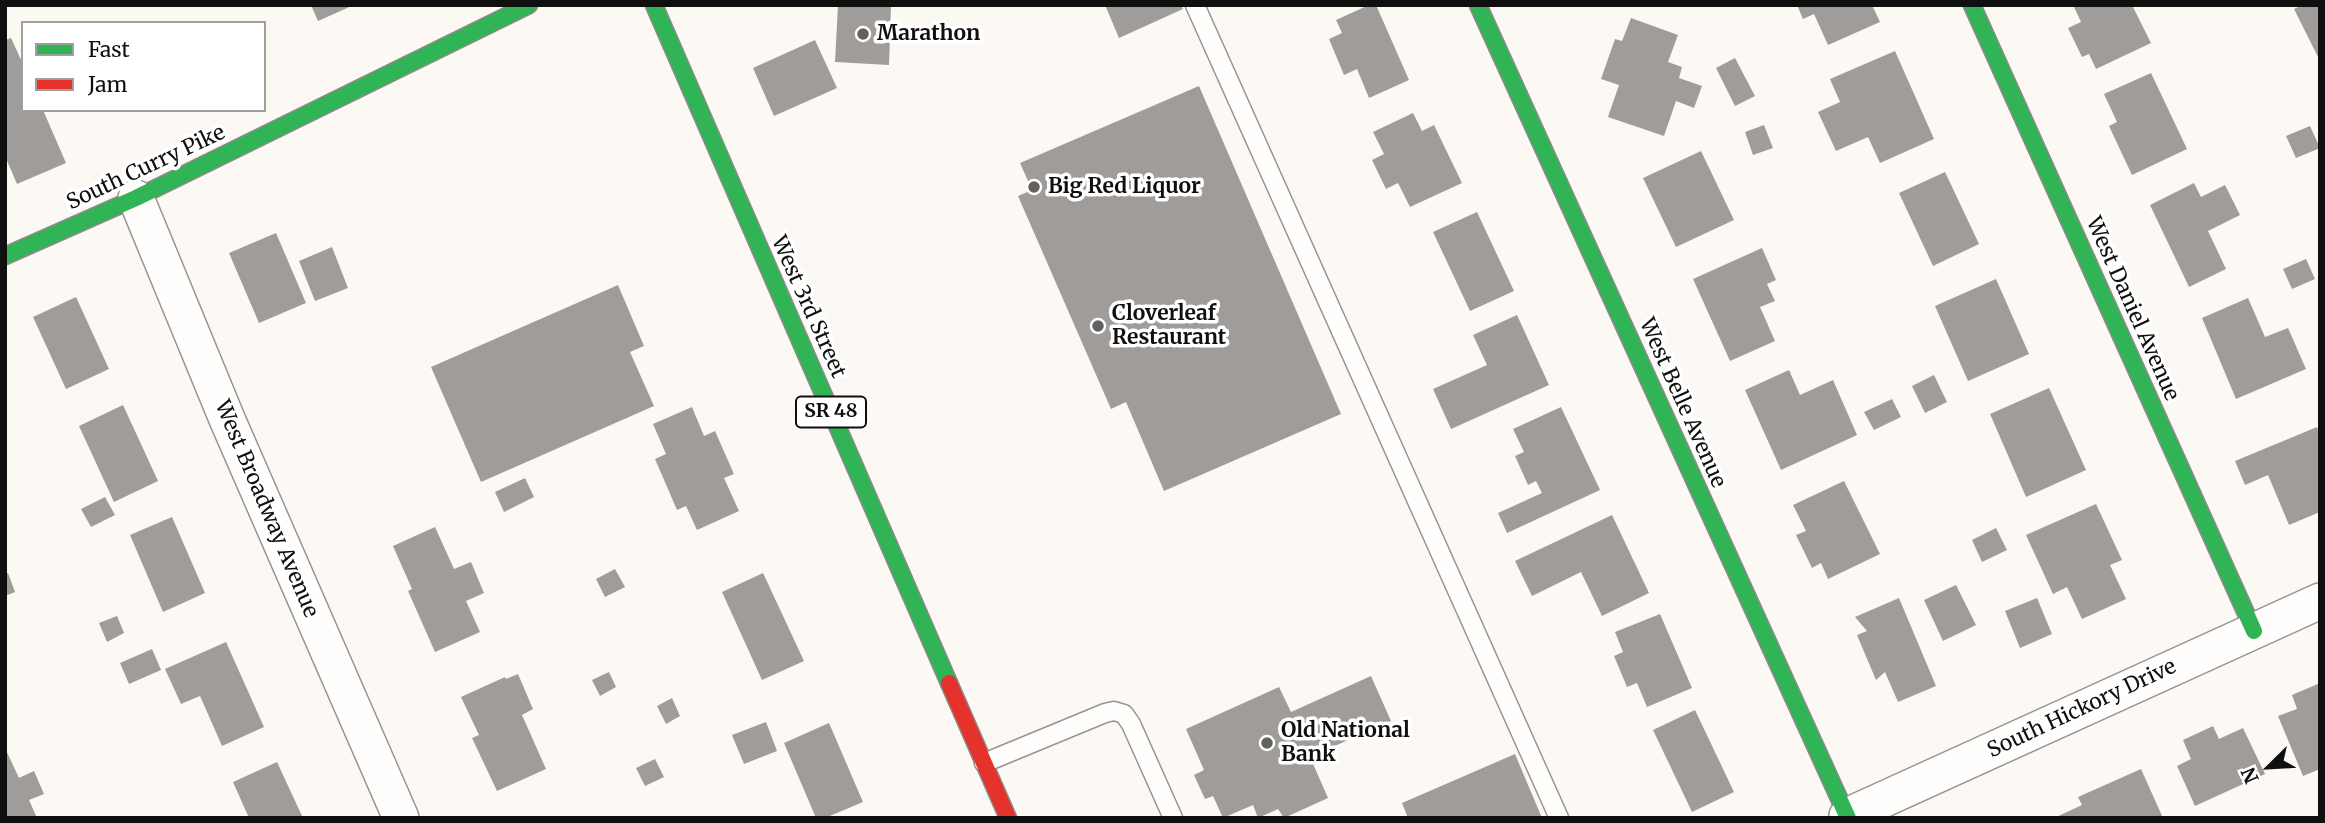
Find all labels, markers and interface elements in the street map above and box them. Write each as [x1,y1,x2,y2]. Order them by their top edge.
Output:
legend [21,21,266,112]
place label: Marathon [877,21,980,47]
marker: Marathon [855,26,871,42]
text: Fast [88,36,130,63]
text: Jam [88,71,127,98]
street label: South Curry Pike [63,120,229,216]
place label: Big Red Liquor [1048,174,1201,200]
marker: Big Red Liquor [1026,179,1042,195]
street label: West Daniel Avenue [2080,213,2184,405]
street label: West 3rd Street [765,232,851,382]
place label: Cloverleaf Restaurant [1112,301,1226,351]
street label: West Belle Avenue [1633,314,1731,492]
marker: Cloverleaf Restaurant [1090,318,1106,334]
road number: SR 48 [796,396,866,428]
street label: West Broadway Avenue [209,397,323,621]
street label: South Hickory Drive [1984,654,2180,764]
place label: Old National Bank [1281,718,1410,768]
north arrow [2234,732,2304,802]
marker: Old National Bank [1259,735,1275,751]
text: N [2236,764,2264,787]

